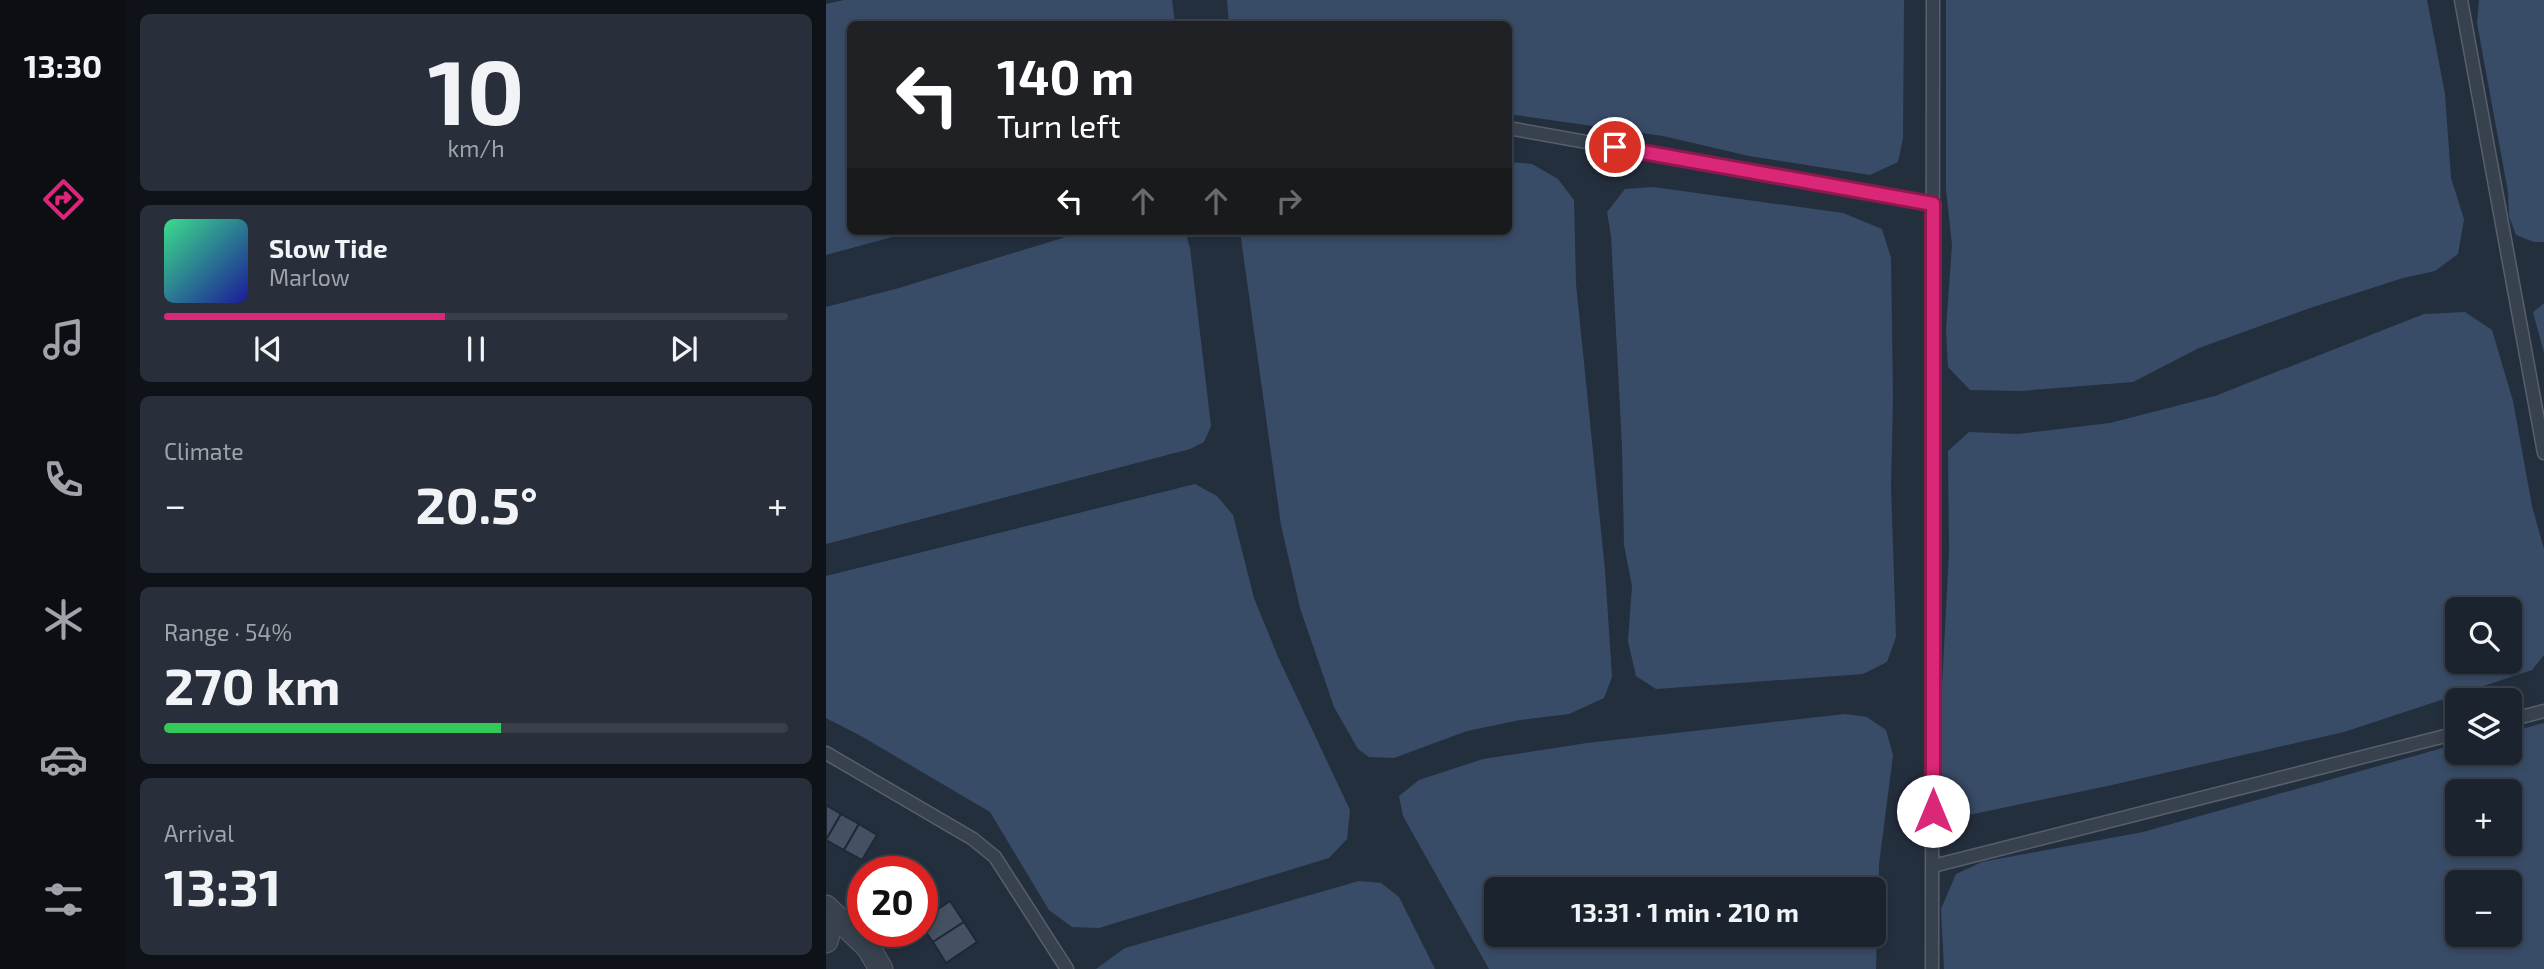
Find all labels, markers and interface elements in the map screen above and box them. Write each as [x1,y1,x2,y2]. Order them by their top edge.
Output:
text: 10 [428,34,524,143]
text: 13:30 [24,46,102,84]
text: 140 m [997,46,1134,105]
icon: left [882,49,973,140]
text: Turn left [997,106,1121,144]
pin [1585,117,1645,177]
icon: arrive [1596,128,1634,166]
text: km/h [447,134,505,162]
icon: directions [39,175,88,224]
icon: left [1051,182,1089,220]
icon: ahead [1124,182,1162,220]
icon: ahead [1197,182,1235,220]
icon: right [1270,182,1308,220]
text: Slow Tide [269,232,388,263]
text: Marlow [269,263,350,291]
icon: music [39,315,88,364]
icon: previous [249,330,287,368]
icon: pause [457,330,495,368]
icon: next [665,330,703,368]
text: Climate [164,437,244,465]
icon: phone [39,455,88,504]
text: 20.5° [415,472,538,534]
text: − [164,481,186,527]
text: + [767,481,788,527]
icon: climate [39,595,88,644]
map controls [2445,597,2522,947]
button: search [2445,597,2522,674]
text: Range · 54% [164,618,292,646]
text: 270 km [164,653,341,715]
button: layers [2445,688,2522,765]
icon: car [39,735,88,784]
position arrow [1896,774,1970,848]
button: + [2445,779,2522,856]
text: Arrival [164,819,234,847]
text: 13:31 [164,854,281,916]
speed limit sign: 20 [847,856,938,947]
button: − [2445,870,2522,947]
icon: filters [39,875,88,924]
text: 13:31 · 1 min · 210 m [1571,896,1799,927]

